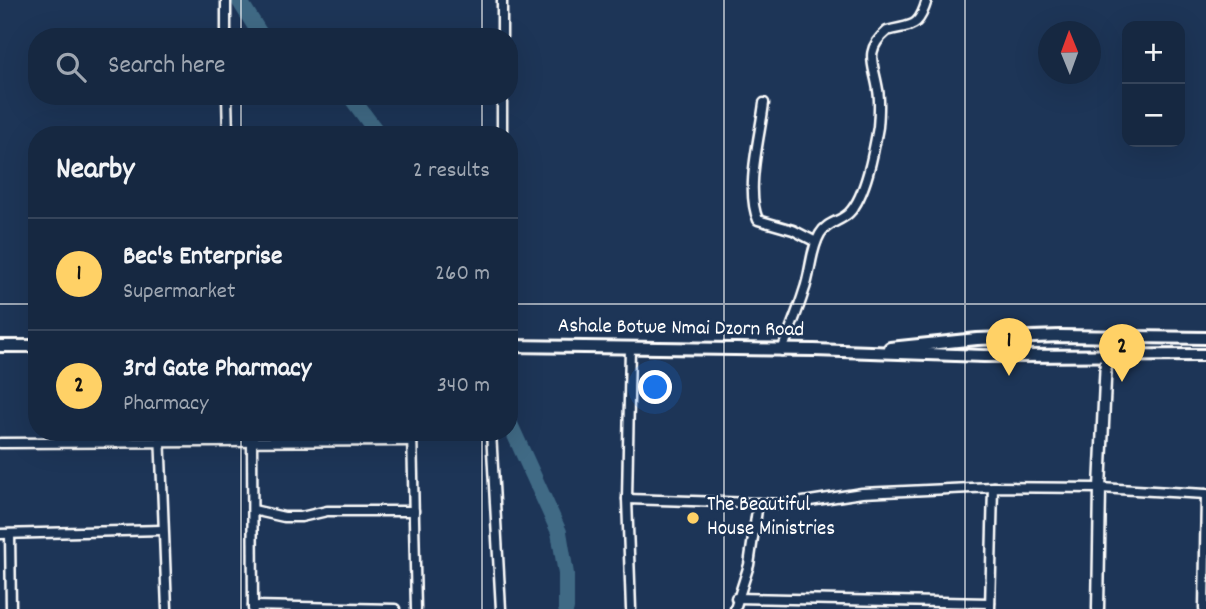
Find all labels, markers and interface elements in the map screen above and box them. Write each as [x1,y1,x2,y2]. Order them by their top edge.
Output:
north arrow [1038,21,1101,84]
map controls [1122,21,1185,147]
button: + [1122,21,1185,84]
search box [28,28,518,105]
icon: search [52,48,90,86]
text: Search here [108,48,226,85]
button: − [1122,84,1185,147]
text: Nearby [56,150,134,193]
text: 2 results [413,155,490,188]
text: Bec's Enterprise [123,239,283,276]
text: 1 [76,258,82,291]
text: 260 m [435,258,490,291]
text: Supermarket [123,276,235,309]
street label: Ashale Botwe Nmai Dzorn Road [558,312,804,346]
pin: 1 [986,318,1032,376]
pin: 2 [1099,324,1145,382]
text: 3rd Gate Pharmacy [123,351,311,388]
text: 2 [74,370,84,403]
text: 340 m [437,370,490,403]
your location [638,370,672,404]
text: Pharmacy [123,388,208,421]
place label: The Beautiful House Ministries [707,491,835,545]
marker: The Beautiful House Ministries [685,510,701,526]

